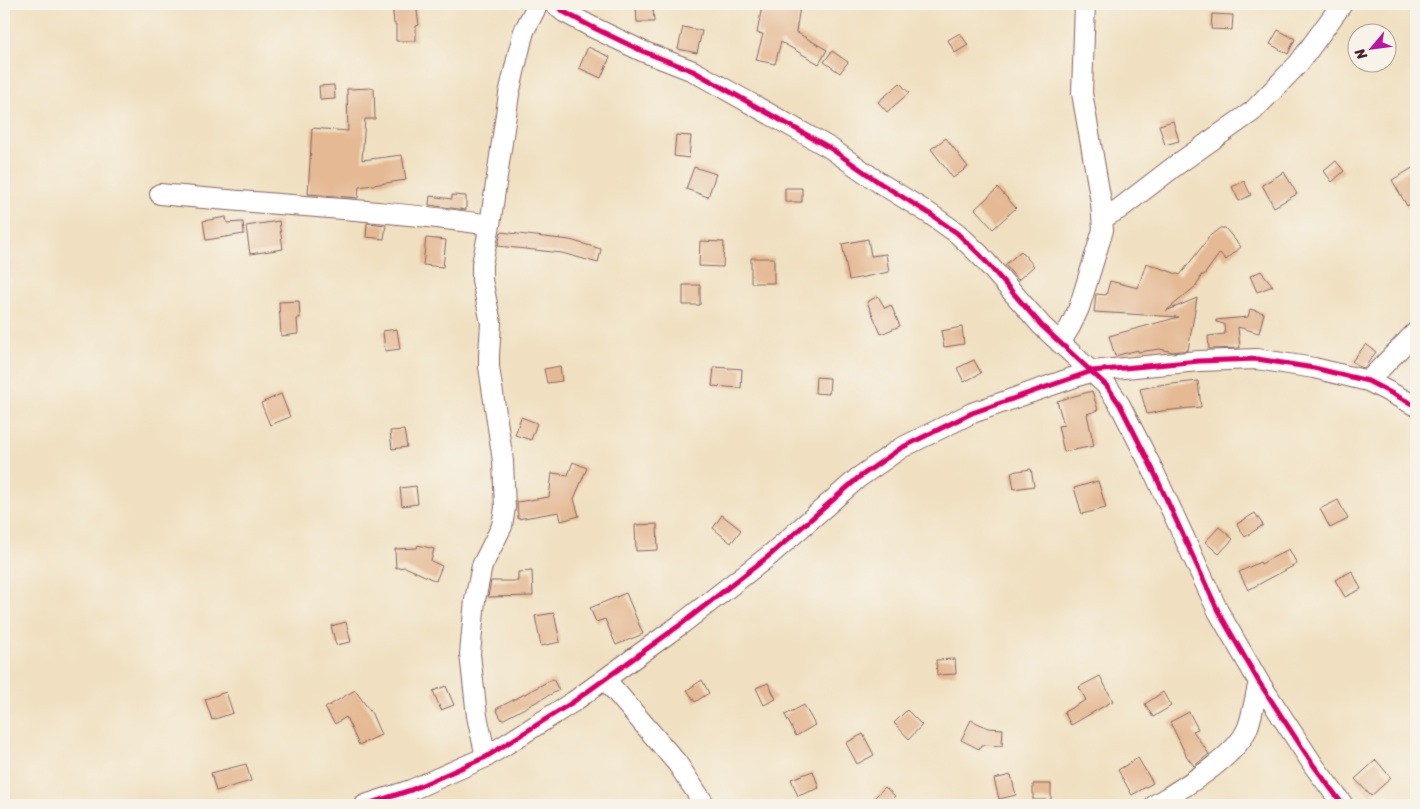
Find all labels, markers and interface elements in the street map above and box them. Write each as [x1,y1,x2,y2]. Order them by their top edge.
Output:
north arrow [1348,22,1398,72]
text: N [1348,43,1375,65]

